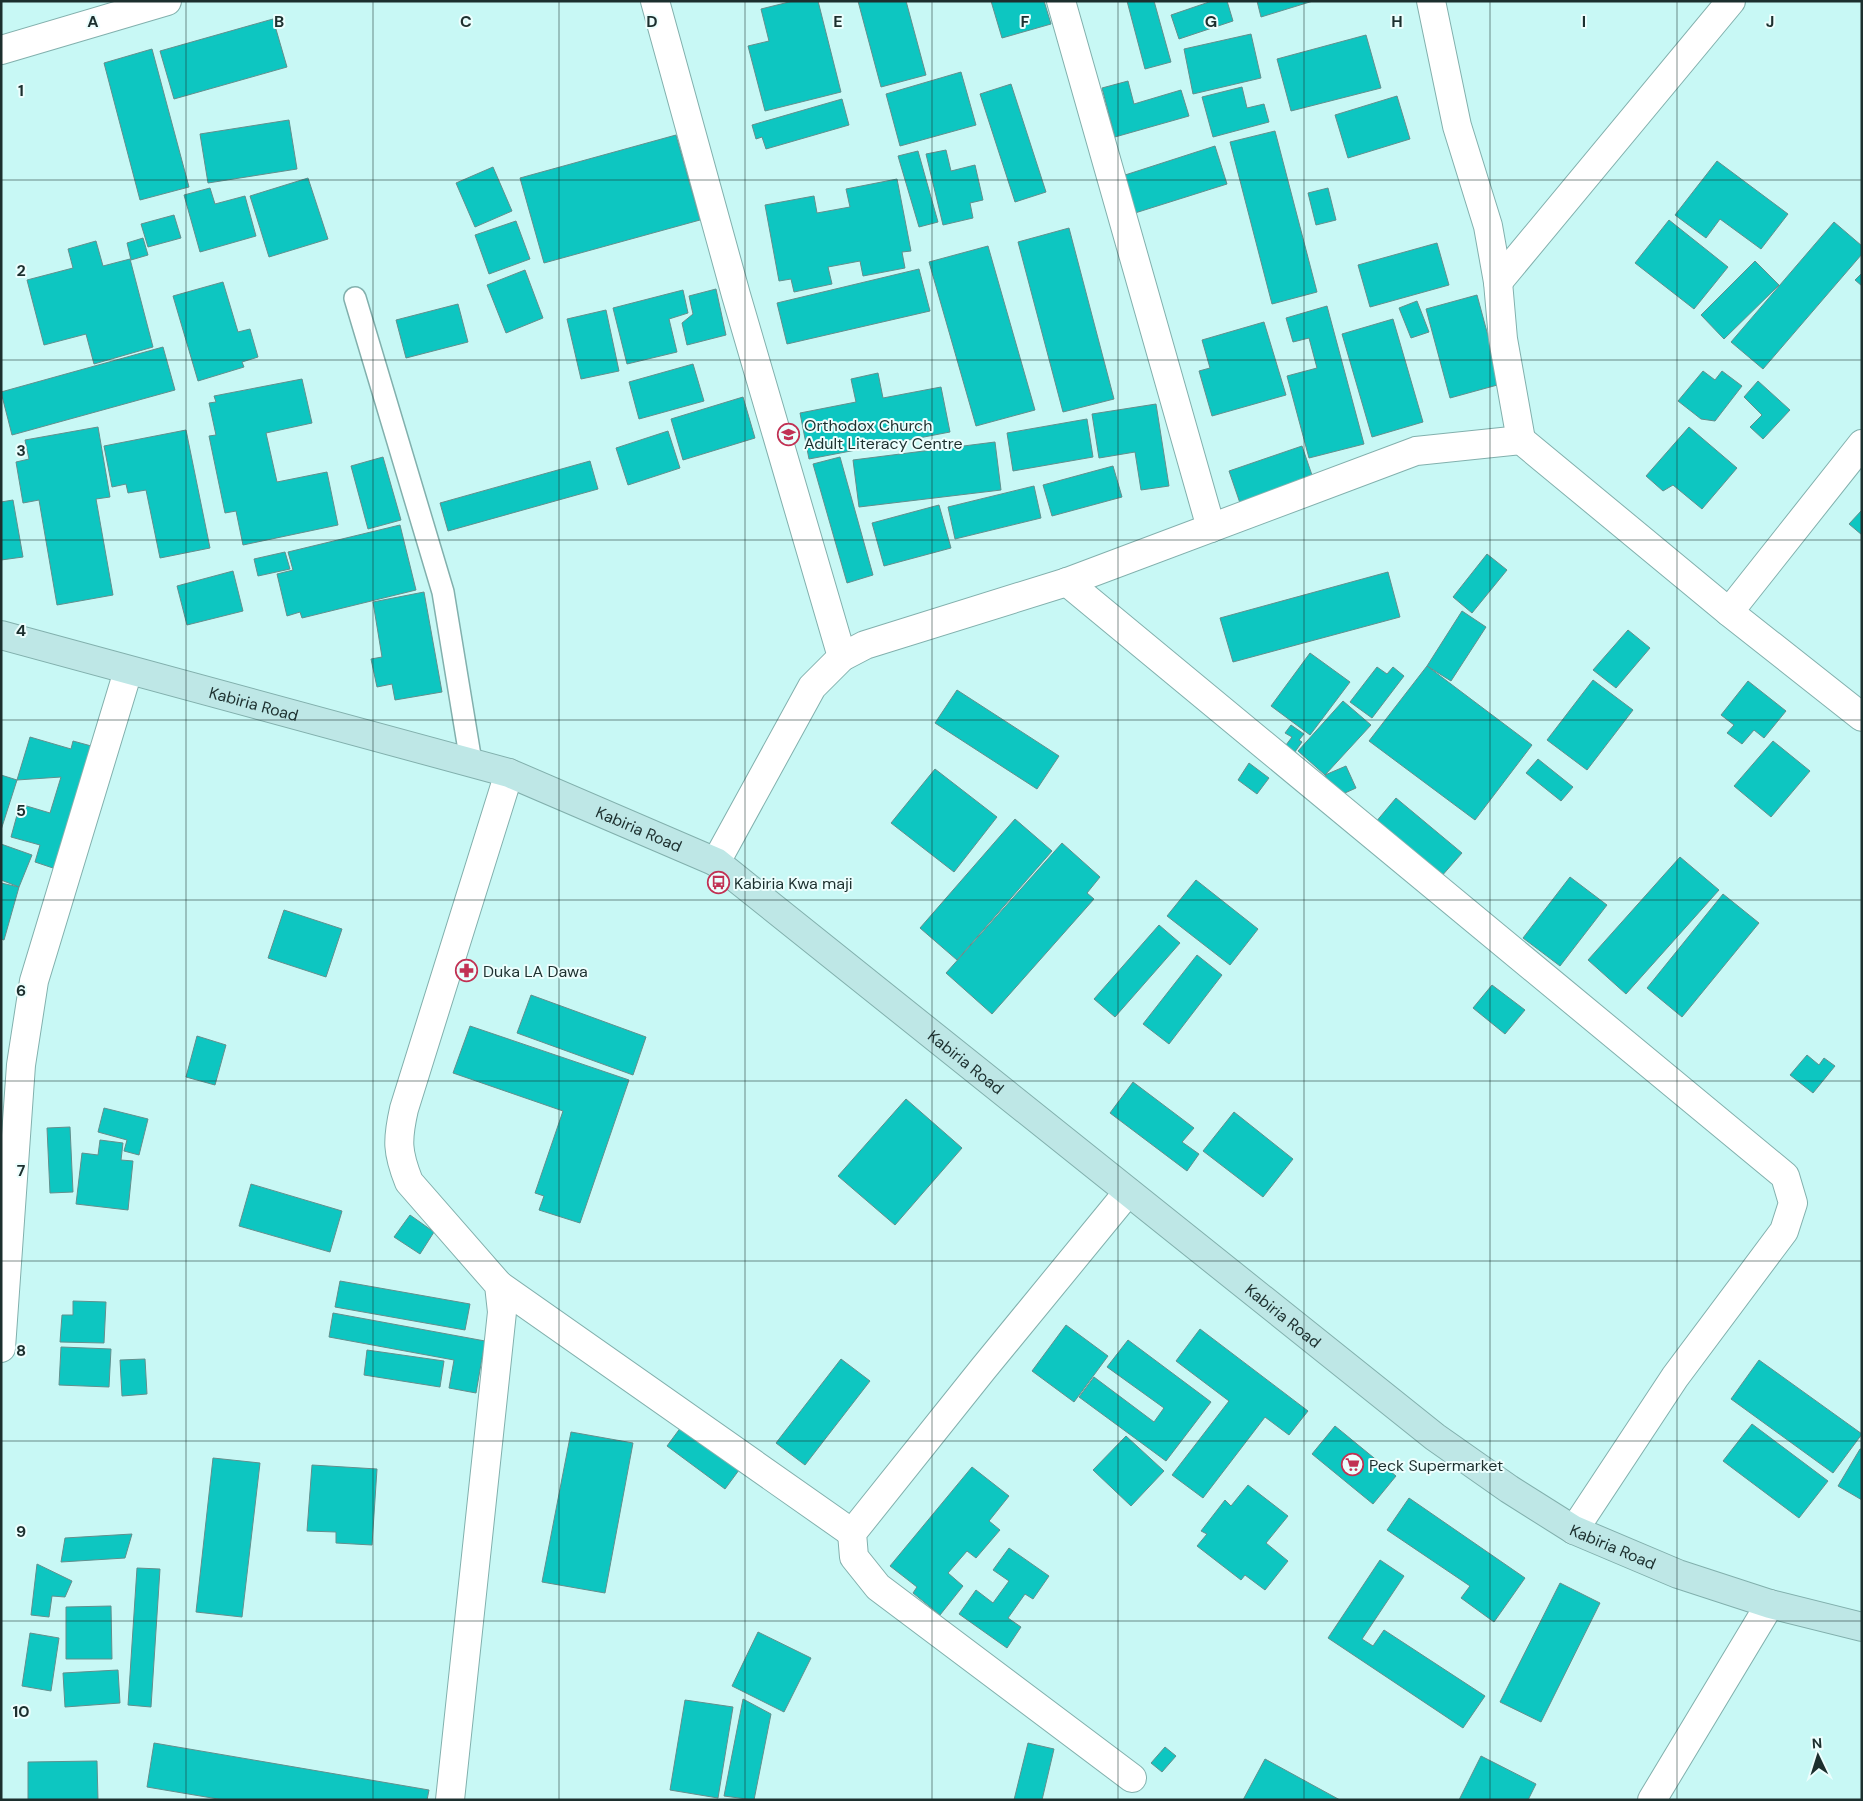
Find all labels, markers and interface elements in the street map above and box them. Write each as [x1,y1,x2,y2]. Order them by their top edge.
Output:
text: A [87,11,99,32]
text: B [274,11,284,32]
text: C [460,11,472,32]
text: D [646,11,658,32]
text: E [833,11,843,32]
text: F [1021,11,1030,32]
text: G [1205,11,1217,32]
text: H [1391,11,1403,32]
text: I [1582,11,1586,32]
text: J [1766,11,1774,32]
text: 1 [18,80,24,101]
text: 2 [16,260,26,281]
place label: Orthodox Church Adult Literacy Centre [804,415,963,454]
school or university icon: Orthodox Church Adult Literacy Centre [776,422,800,446]
text: 3 [16,440,26,461]
text: 4 [16,620,26,641]
street label: Kabiria Road [207,682,301,726]
text: 5 [16,800,26,821]
street label: Kabiria Road [593,801,685,857]
bus stop icon: Kabiria Kwa maji [706,871,730,895]
place label: Kabiria Kwa maji [734,873,853,894]
pharmacy icon: Duka LA Dawa [455,959,479,983]
place label: Duka LA Dawa [483,961,588,982]
text: 6 [16,980,26,1001]
street label: Kabiria Road [924,1025,1008,1099]
text: 7 [17,1160,26,1181]
street label: Kabiria Road [1241,1279,1326,1352]
text: 8 [16,1340,26,1361]
supermarket icon: Peck Supermarket [1341,1453,1365,1477]
place label: Peck Supermarket [1369,1455,1503,1476]
street label: Kabiria Road [1567,1519,1659,1574]
text: 9 [16,1521,26,1542]
text: 10 [12,1701,30,1722]
north arrow [1793,1731,1843,1781]
text: N [1811,1734,1823,1752]

